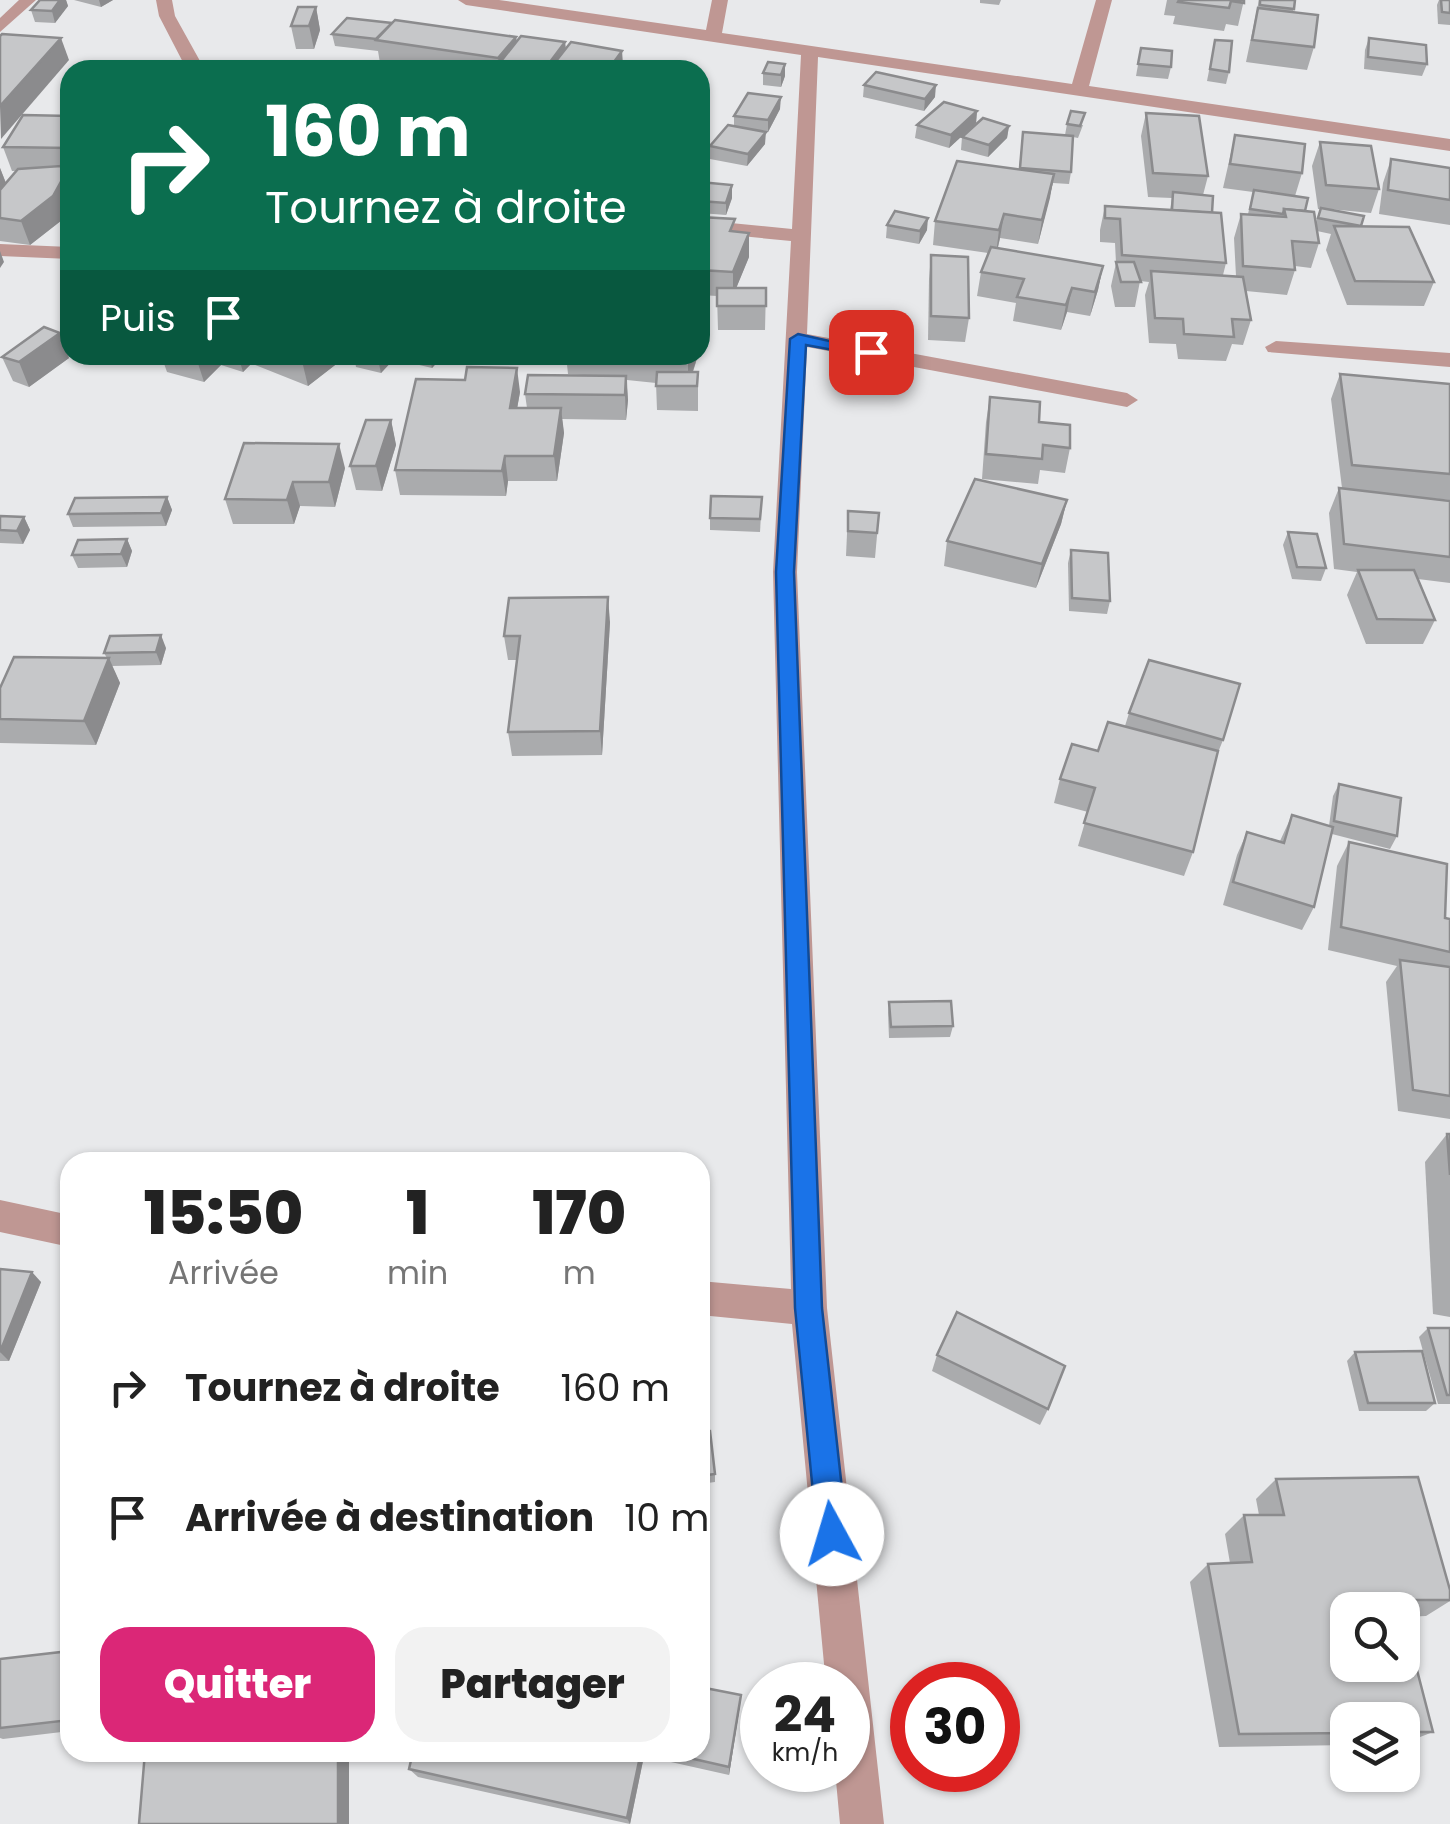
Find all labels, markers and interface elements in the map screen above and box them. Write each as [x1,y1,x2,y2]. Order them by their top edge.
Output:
text: 160 m [265,82,471,181]
icon: right [100,100,230,230]
text: Tournez à droite [265,176,627,239]
icon: arrive [196,290,251,345]
text: Puis [100,291,176,344]
pin [829,310,914,395]
icon: arrive [844,325,899,380]
text: 15:50 [144,1171,303,1255]
text: 1 [406,1171,429,1255]
text: 170 [532,1171,626,1255]
text: Arrivée [168,1250,279,1295]
text: min [387,1250,448,1295]
text: m [563,1250,596,1295]
icon: right [100,1360,155,1415]
text: Tournez à droite [185,1361,500,1414]
text: 160 m [561,1361,670,1414]
position arrow [780,1482,884,1586]
icon: arrive [100,1490,155,1545]
text: Arrivée à destination [185,1491,594,1544]
text: 10 m [624,1491,710,1544]
map controls [1330,1592,1420,1792]
button: search [1330,1592,1420,1682]
button: Quitter [100,1627,375,1742]
button: Partager [395,1627,670,1742]
speed limit sign: 30 [890,1662,1020,1792]
text: 24 [774,1679,836,1750]
button: layers [1330,1702,1420,1792]
text: km/h [772,1735,838,1770]

